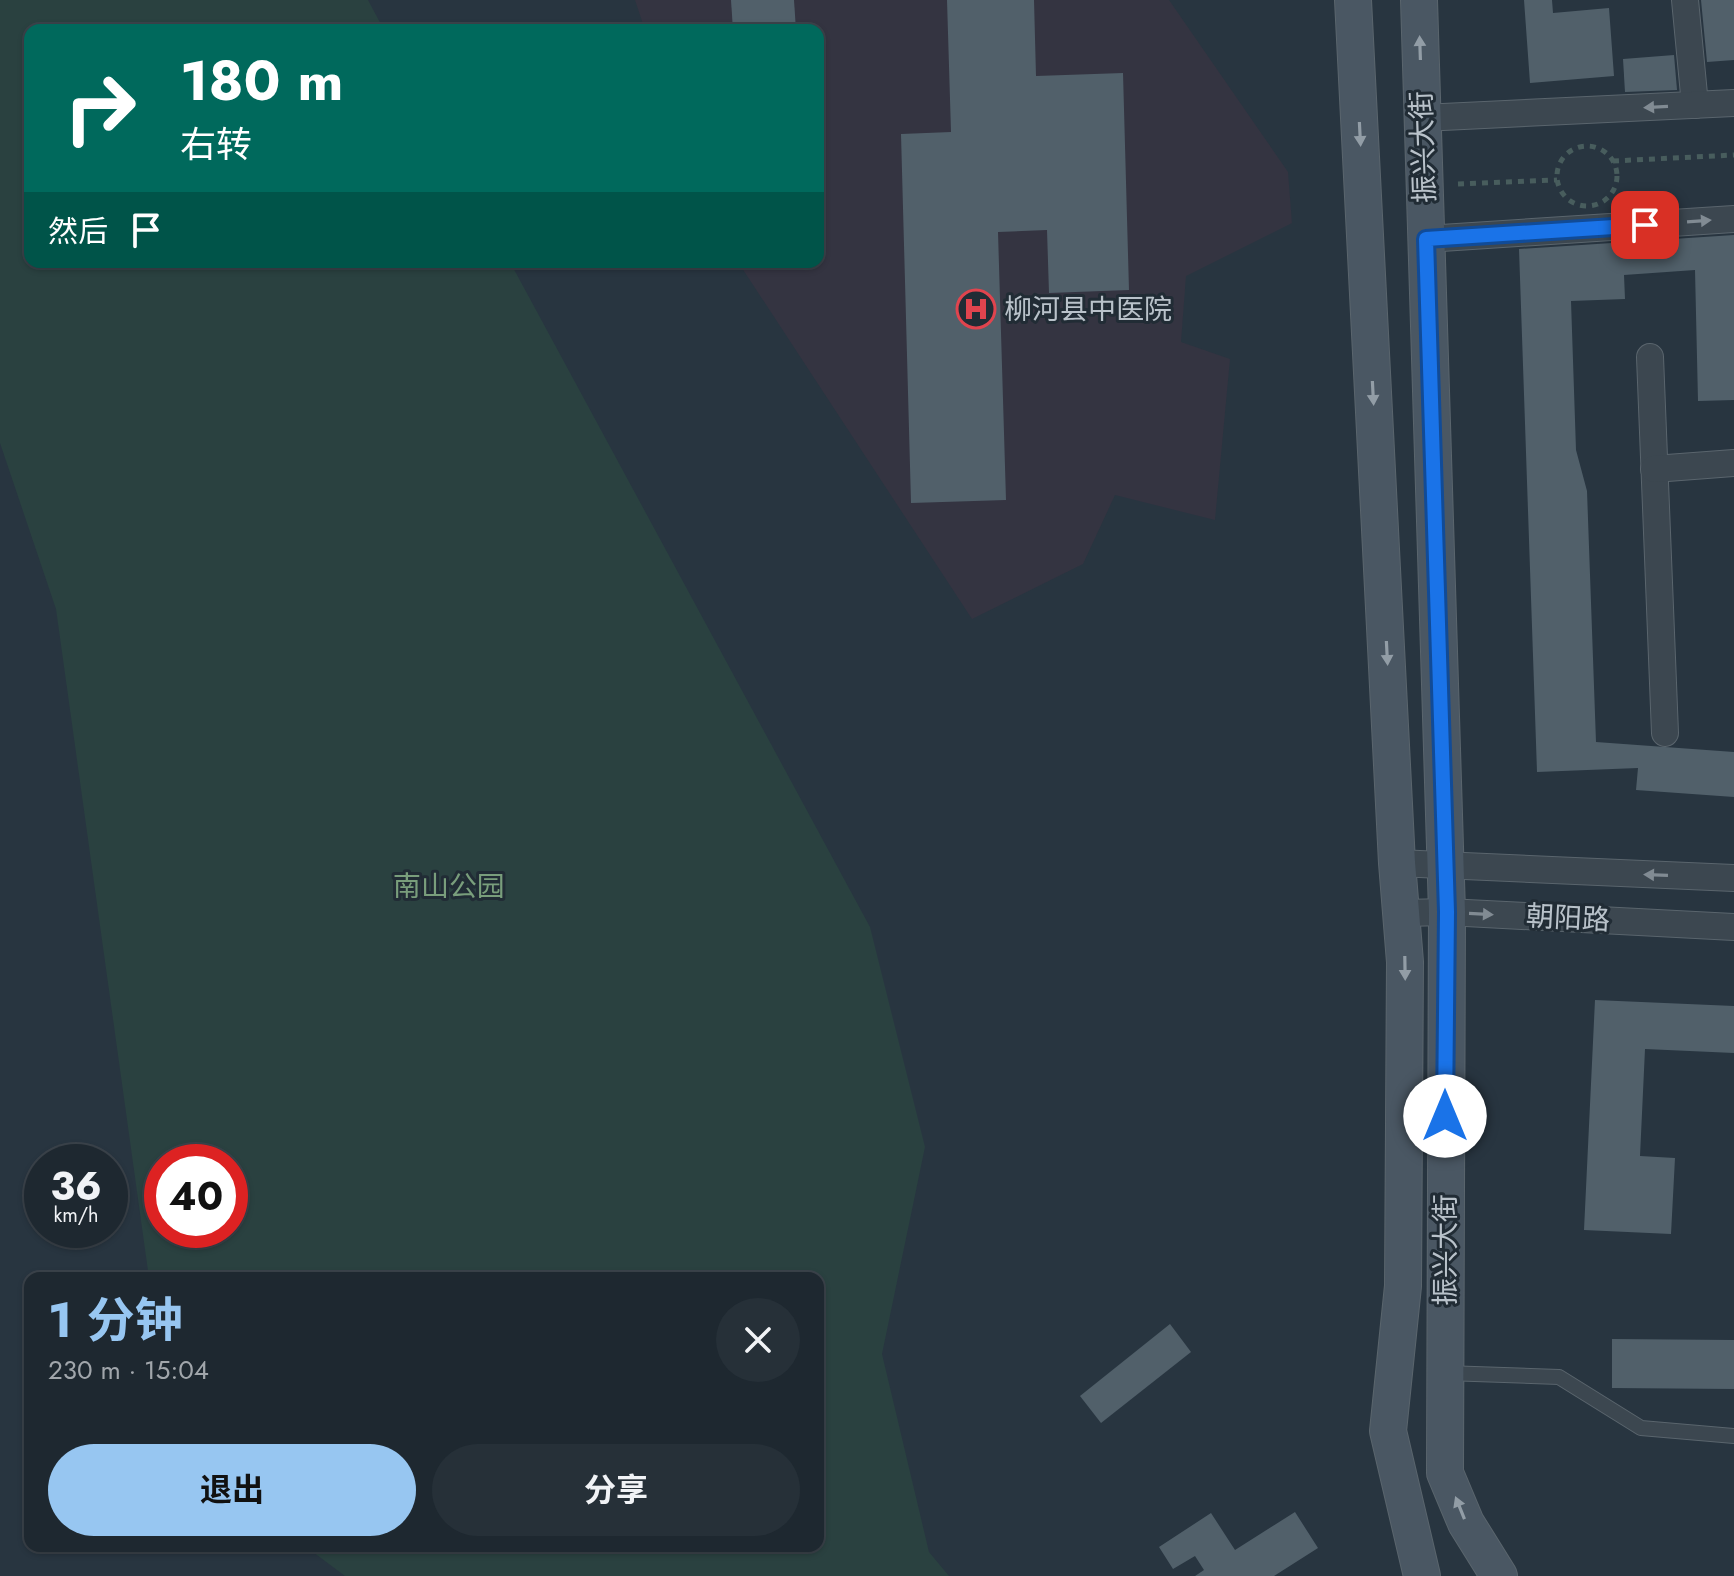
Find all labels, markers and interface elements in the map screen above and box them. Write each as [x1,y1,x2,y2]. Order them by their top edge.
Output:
one-way arrow [1414,35,1427,60]
text: 180 m [180,40,343,121]
icon: right [48,56,152,160]
street label: 振兴大街 [1401,90,1445,204]
one-way arrow [1643,100,1668,113]
text: 右转 [180,118,252,170]
one-way arrow [1353,122,1366,147]
pin [1611,191,1679,259]
icon: arrive [1623,203,1667,247]
icon: arrive [124,208,168,252]
text: 然后 [48,210,108,253]
one-way arrow [1687,214,1712,227]
hospital icon: 柳河县中医院 [955,288,997,330]
place label: 柳河县中医院 [1004,289,1172,330]
one-way arrow [1367,381,1380,406]
one-way arrow [1380,641,1393,666]
park label: 南山公园 [393,866,505,907]
one-way arrow [1643,868,1668,881]
street label: 朝阳路 [1525,895,1611,941]
one-way arrow [1469,908,1494,921]
one-way arrow [1399,956,1411,981]
position arrow [1403,1074,1487,1158]
speed limit sign: 40 [144,1144,248,1248]
text: 36 [50,1157,102,1215]
street label: 振兴大街 [1425,1194,1466,1306]
text: km/h [53,1201,99,1230]
text: 1 分钟 [48,1286,183,1355]
button: close [716,1298,800,1382]
text: 230 m · 15:04 [48,1351,209,1389]
button: 退出 [48,1444,416,1536]
button: 分享 [432,1444,800,1536]
one-way arrow [1453,1496,1466,1520]

